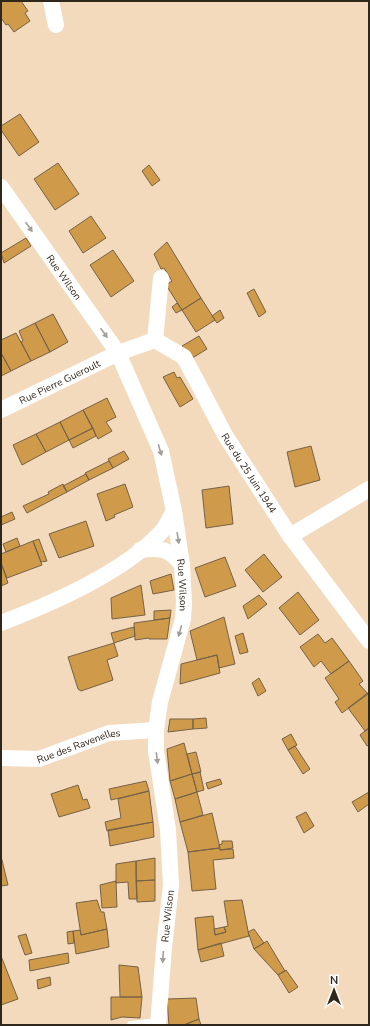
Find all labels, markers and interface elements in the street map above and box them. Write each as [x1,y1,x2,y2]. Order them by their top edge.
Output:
one-way arrow [25,222,33,232]
street label: Rue Wilson [43,252,84,303]
one-way arrow [100,328,108,339]
street label: Rue Pierre Gueroult [17,357,103,408]
street label: Rue du 25 Juin 1944 [218,431,279,516]
one-way arrow [157,444,163,456]
one-way arrow [175,532,181,544]
street label: Rue Wilson [173,558,190,611]
one-way arrow [177,625,183,637]
street label: Rue des Ravenelles [35,726,121,767]
one-way arrow [154,752,160,764]
street label: Rue Wilson [158,889,178,943]
one-way arrow [160,951,166,963]
north arrow [314,970,354,1010]
text: N [330,973,338,988]

